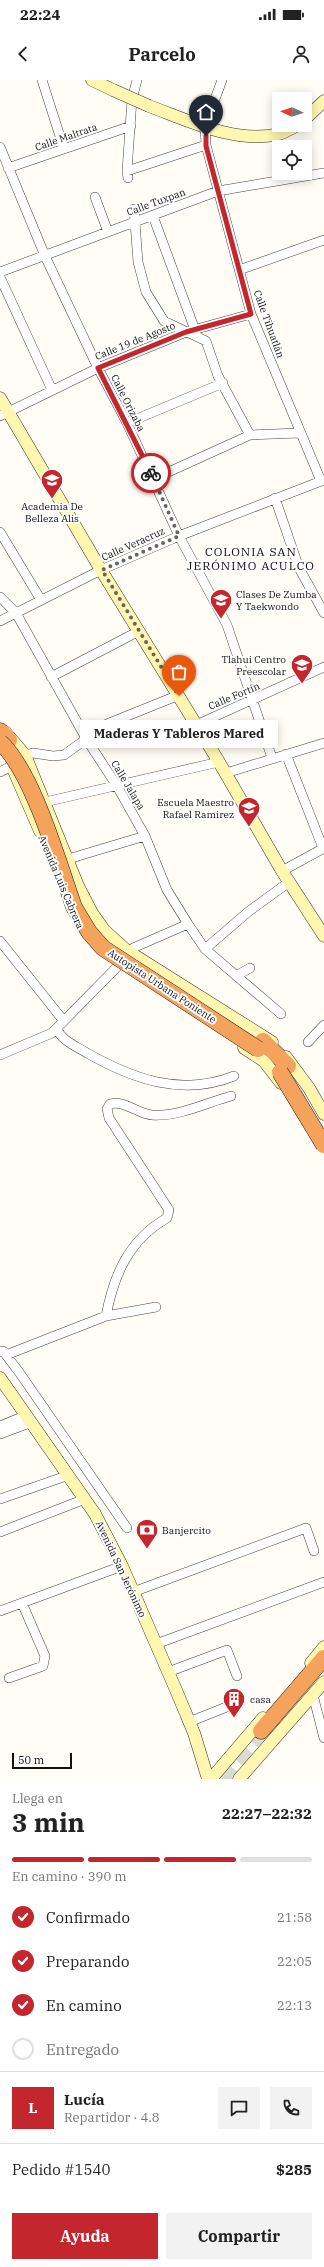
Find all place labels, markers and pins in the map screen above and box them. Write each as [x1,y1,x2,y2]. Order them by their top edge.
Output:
pin [189,95,223,136]
school or university icon: Academia De Belleza Alis [39,467,65,500]
place label: Academia De Belleza Alis [21,500,83,525]
school or university icon: Clases De Zumba Y Taekwondo [208,587,234,620]
place label: Clases De Zumba Y Taekwondo [236,588,317,613]
school or university icon: Tlahui Centro Preescolar [289,652,315,685]
place label: Tlahui Centro Preescolar [221,653,287,678]
pin [162,655,196,696]
callout: Maderas Y Tableros Mared [80,720,278,748]
school or university icon: Escuela Maestro Rafael Ramirez [236,795,262,828]
place label: Escuela Maestro Rafael Ramirez [157,796,234,821]
bank icon: Banjercito [134,1517,160,1550]
place label: Banjercito [162,1524,211,1537]
building icon: casa [221,1686,247,1719]
place label: casa [250,1693,271,1706]

